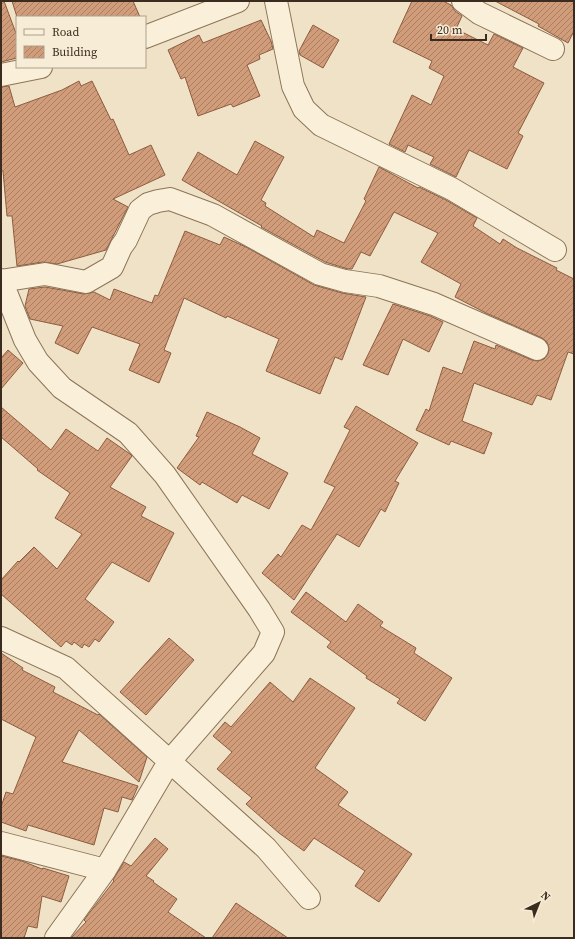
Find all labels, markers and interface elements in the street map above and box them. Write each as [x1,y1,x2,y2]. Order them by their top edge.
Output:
legend [16,16,146,68]
scale bar [431,16,486,42]
text: 20 m [437,22,463,38]
text: Road [52,24,79,40]
text: Building [52,44,97,60]
north arrow [519,883,559,923]
text: N [537,888,554,904]

